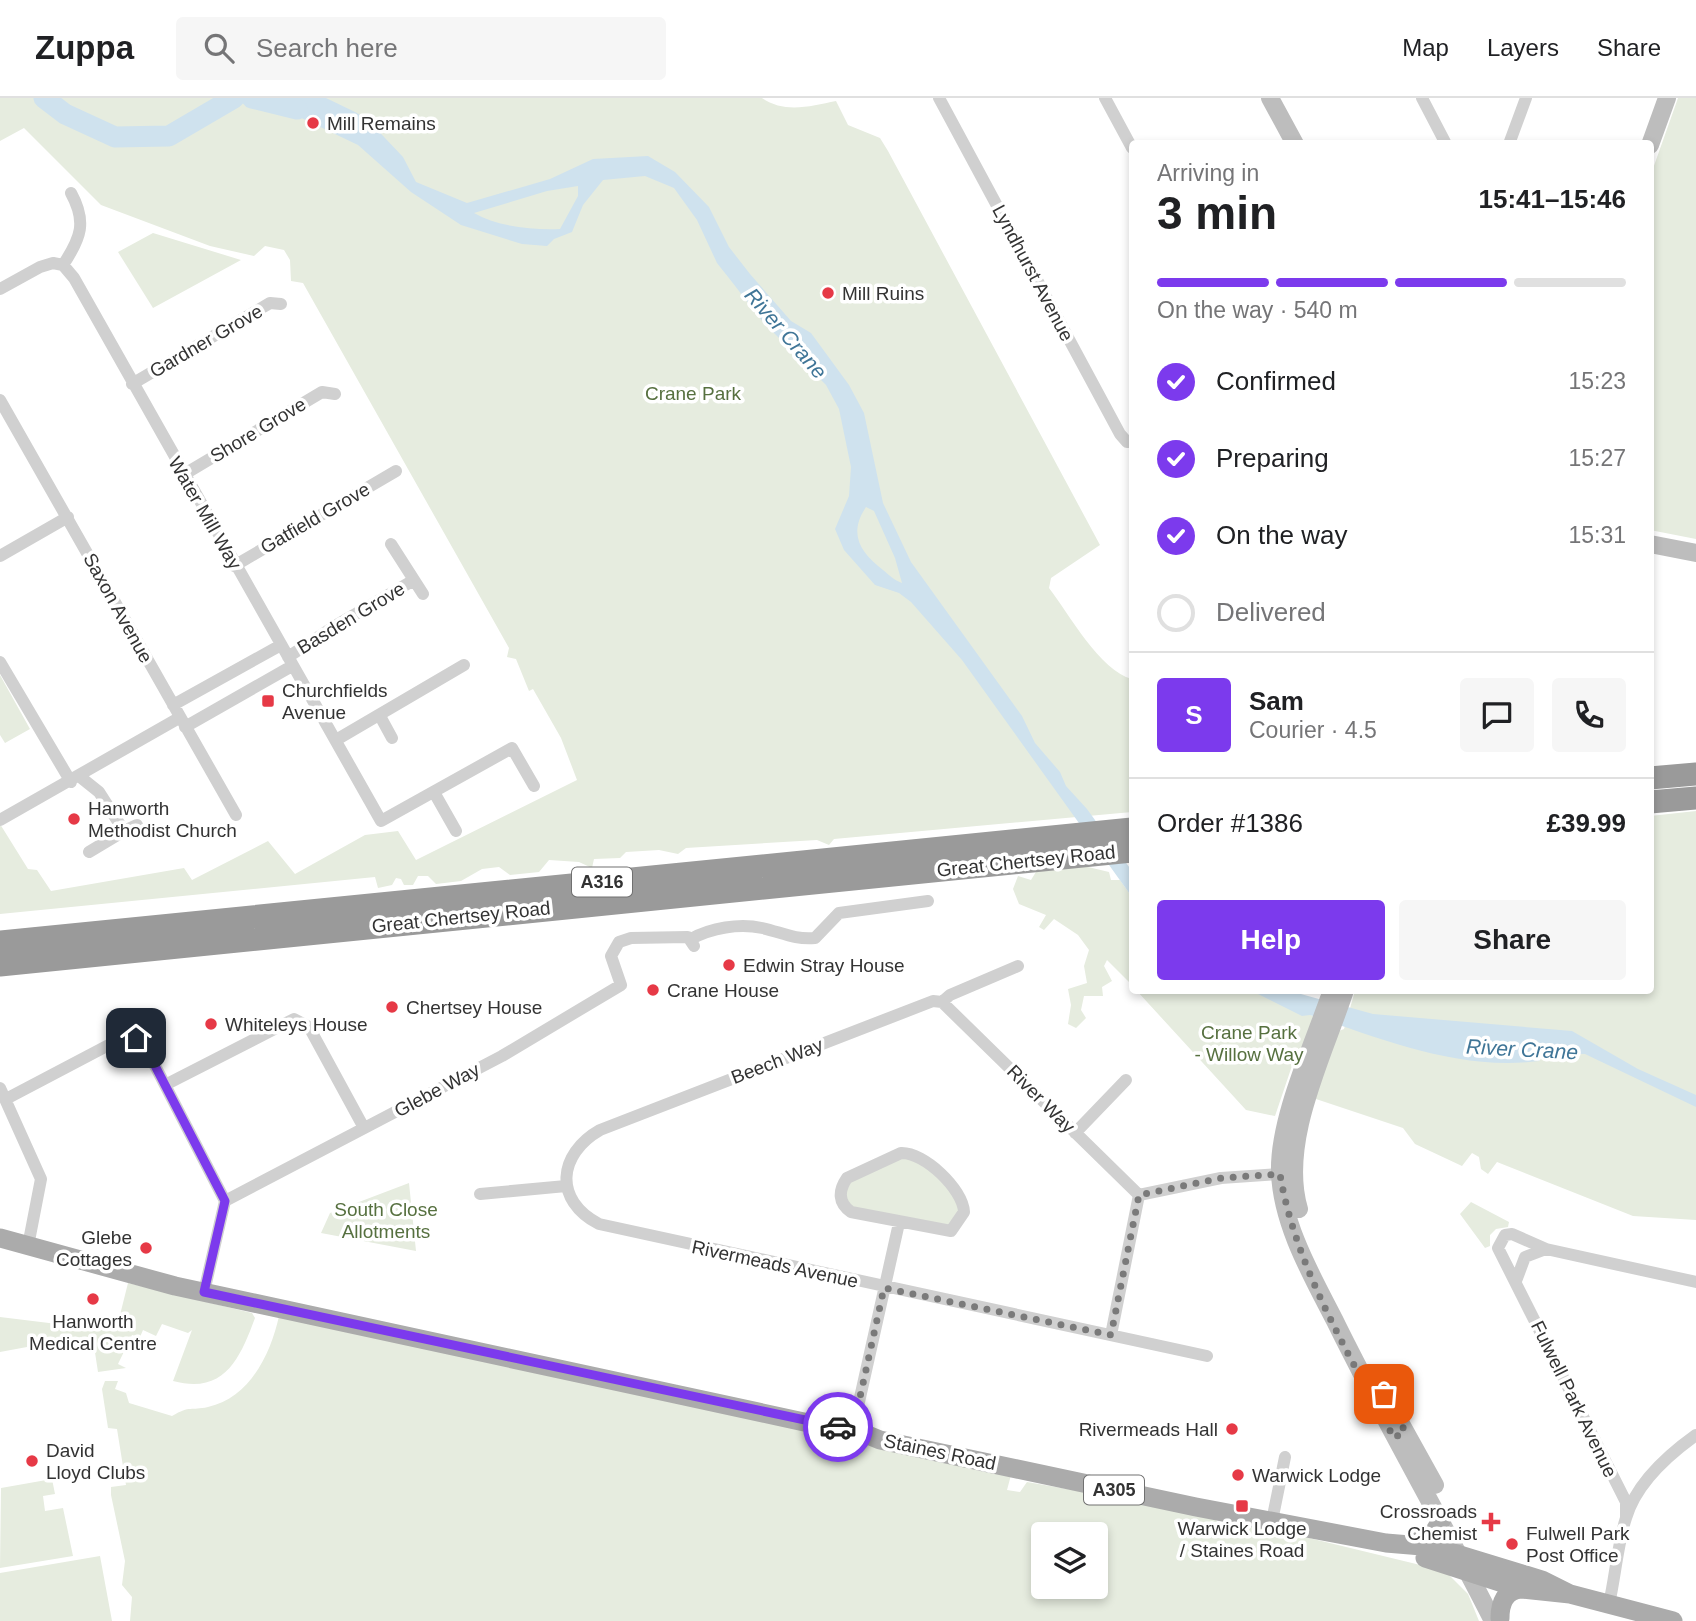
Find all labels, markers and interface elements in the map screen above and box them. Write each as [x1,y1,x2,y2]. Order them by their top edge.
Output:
search box [176,17,666,80]
text: Zuppa [35,29,134,66]
icon: search [200,29,238,67]
text: Search here [256,33,398,63]
text: Map [1402,34,1449,61]
text: Layers [1487,34,1559,61]
text: Share [1597,34,1661,61]
place label: Mill Remains [327,113,436,134]
marker: Mill Remains [305,115,321,131]
text: Arriving in [1157,160,1259,186]
text: 15:41–15:46 [1479,184,1626,214]
text: 3 min [1157,187,1277,239]
street label: Lyndhurst Avenue [988,201,1078,345]
water label: River Crane [741,283,831,383]
place label: Mill Ruins [842,283,924,304]
marker: Mill Ruins [820,285,836,301]
text: On the way · 540 m [1157,297,1358,323]
street label: Gardner Grove [146,300,266,382]
icon: check [1157,363,1195,401]
text: Confirmed [1216,366,1336,396]
text: 15:23 [1568,368,1626,394]
park label: Crane Park [645,383,742,404]
street label: Shore Grove [206,393,310,467]
icon: check [1157,440,1195,478]
text: Preparing [1216,443,1329,473]
text: 15:27 [1568,445,1626,471]
street label: Water Mill Way [164,453,246,573]
street label: Gatfield Grove [257,478,373,558]
icon: check [1157,517,1195,555]
text: On the way [1216,520,1348,550]
text: 15:31 [1568,522,1626,548]
street label: Saxon Avenue [79,549,157,667]
street label: Basden Grove [294,578,408,658]
text: Delivered [1216,597,1326,627]
button: chat [1460,678,1534,752]
button: phone [1552,678,1626,752]
place label: Churchfields Avenue [282,680,388,723]
text: Sam [1249,686,1304,716]
marker: Churchfields Avenue [260,693,276,709]
text: S [1185,700,1203,730]
text: Courier · 4.5 [1249,717,1377,743]
place label: Hanworth Methodist Church [88,798,237,841]
text: Order #1386 [1157,808,1303,838]
text: £39.99 [1546,808,1626,838]
marker: Hanworth Methodist Church [66,811,82,827]
street label: Great Chertsey Road [936,841,1116,881]
road number: A316 [572,868,632,896]
street label: Great Chertsey Road [371,897,551,937]
button: Help [1157,900,1385,980]
button: Share [1399,900,1626,980]
place label: Edwin Stray House [743,955,905,976]
marker: Edwin Stray House [721,957,737,973]
place label: Crane House [667,980,779,1001]
marker: Crane House [645,982,661,998]
place label: Chertsey House [406,997,542,1018]
marker: Chertsey House [384,999,400,1015]
pin [106,1008,166,1068]
place label: Whiteleys House [225,1014,368,1035]
marker: Whiteleys House [203,1016,219,1032]
icon: home [117,1019,155,1057]
park label: Crane Park - Willow Way [1194,1022,1304,1065]
street label: Beech Way [728,1034,826,1088]
water label: River Crane [1465,1035,1579,1063]
street label: Glebe Way [391,1059,484,1121]
street label: River Way [1003,1061,1080,1138]
park label: South Close Allotments [334,1199,438,1242]
place label: Glebe Cottages [56,1227,132,1270]
street label: Rivermeads Avenue [690,1236,860,1292]
marker: Glebe Cottages [138,1240,154,1256]
marker: Hanworth Medical Centre [85,1291,101,1307]
place label: Hanworth Medical Centre [29,1311,157,1354]
street label: Fulwell Park Avenue [1527,1317,1621,1481]
pin [1354,1364,1414,1424]
icon: bag [1365,1375,1403,1413]
courier [803,1392,873,1462]
icon: car [819,1408,857,1446]
place label: Rivermeads Hall [1079,1419,1218,1440]
marker: Rivermeads Hall [1224,1421,1240,1437]
street label: Staines Road [882,1430,998,1474]
place label: David Lloyd Clubs [46,1440,145,1483]
marker: David Lloyd Clubs [24,1453,40,1469]
place label: Warwick Lodge [1252,1465,1381,1486]
marker: Warwick Lodge [1230,1467,1246,1483]
road number: A305 [1084,1476,1144,1504]
marker: Warwick Lodge / Staines Road [1234,1498,1250,1514]
place label: Crossroads Chemist [1380,1501,1478,1544]
marker: Crossroads Chemist [1483,1514,1499,1530]
place label: Warwick Lodge / Staines Road [1177,1518,1307,1561]
map controls [1031,1522,1108,1599]
button: layers [1031,1522,1108,1599]
place label: Fulwell Park Post Office [1526,1523,1630,1566]
marker: Fulwell Park Post Office [1504,1536,1520,1552]

